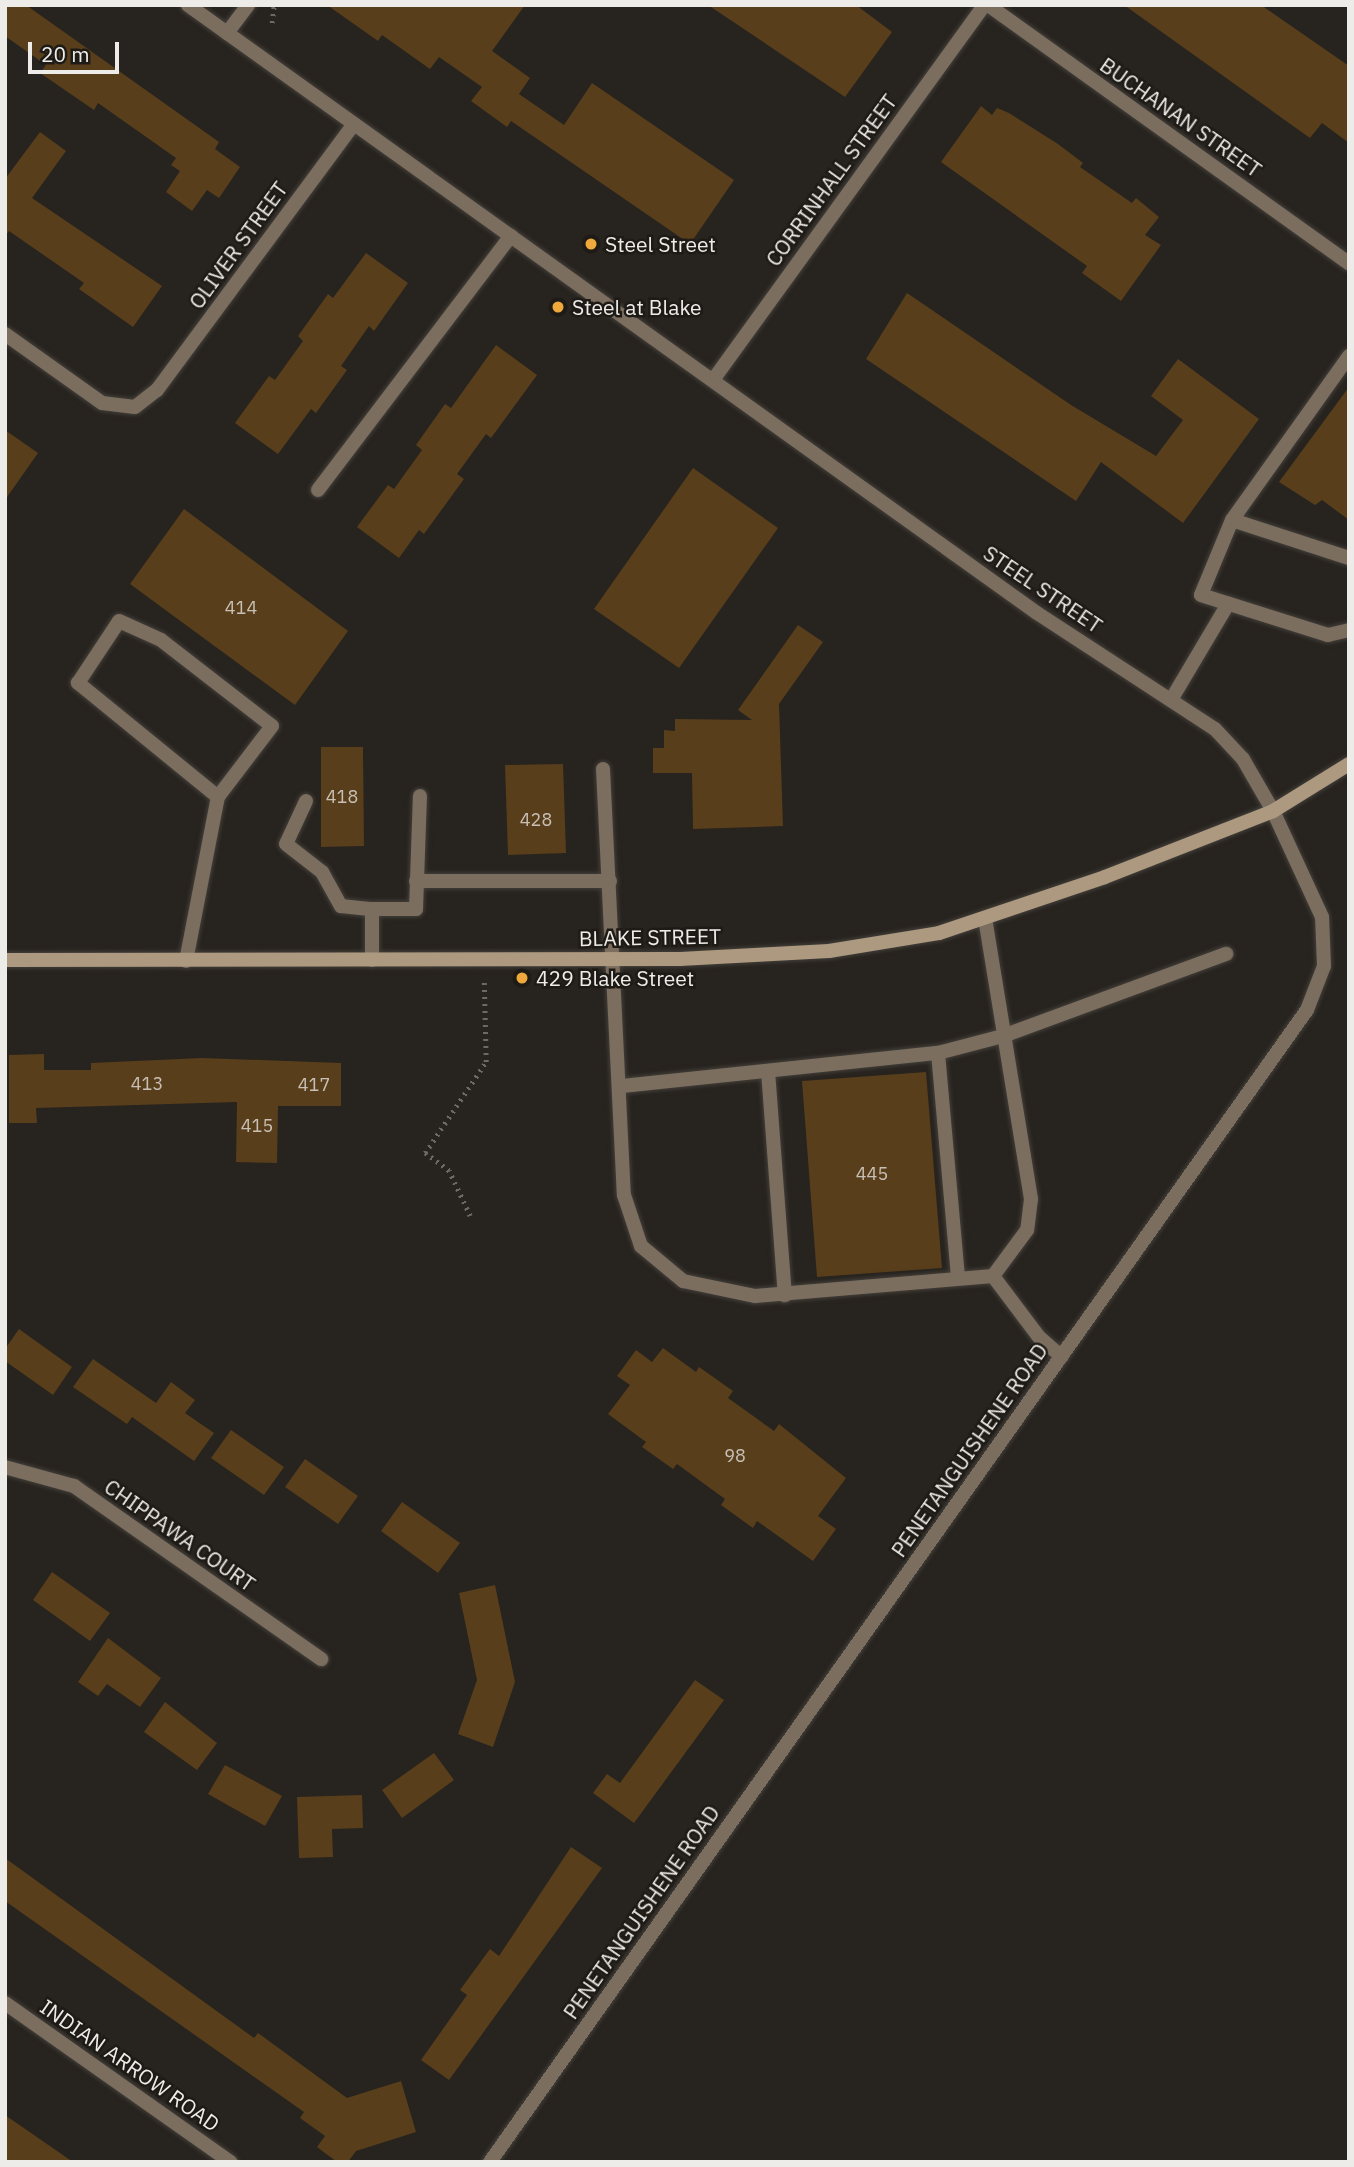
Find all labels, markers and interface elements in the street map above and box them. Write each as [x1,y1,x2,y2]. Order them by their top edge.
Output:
scale bar [32,28,122,72]
text: 20 m [41,40,90,68]
street label: BUCHANAN STREET [1095,52,1267,182]
street label: CORRINHALL STREET [760,89,902,271]
street label: OLIVER STREET [183,176,293,314]
place label: Steel Street [605,231,716,257]
marker: Steel Street [583,236,599,252]
place label: Steel at Blake [572,294,702,320]
marker: Steel at Blake [550,299,566,315]
street label: STEEL STREET [979,540,1107,638]
house number: 414 [225,597,257,619]
house number: 418 [326,786,358,808]
house number: 428 [520,809,552,831]
street label: BLAKE STREET [579,923,721,951]
place label: 429 Blake Street [536,965,694,991]
marker: 429 Blake Street [514,970,530,986]
house number: 413 [131,1073,163,1095]
house number: 417 [298,1074,330,1096]
house number: 415 [241,1115,273,1137]
house number: 445 [856,1163,888,1185]
street label: PENETANGUISHENE ROAD [886,1338,1052,1562]
house number: 98 [724,1445,746,1467]
street label: CHIPPAWA COURT [100,1474,260,1596]
street label: PENETANGUISHENE ROAD [558,1800,724,2024]
street label: INDIAN ARROW ROAD [36,1994,224,2136]

